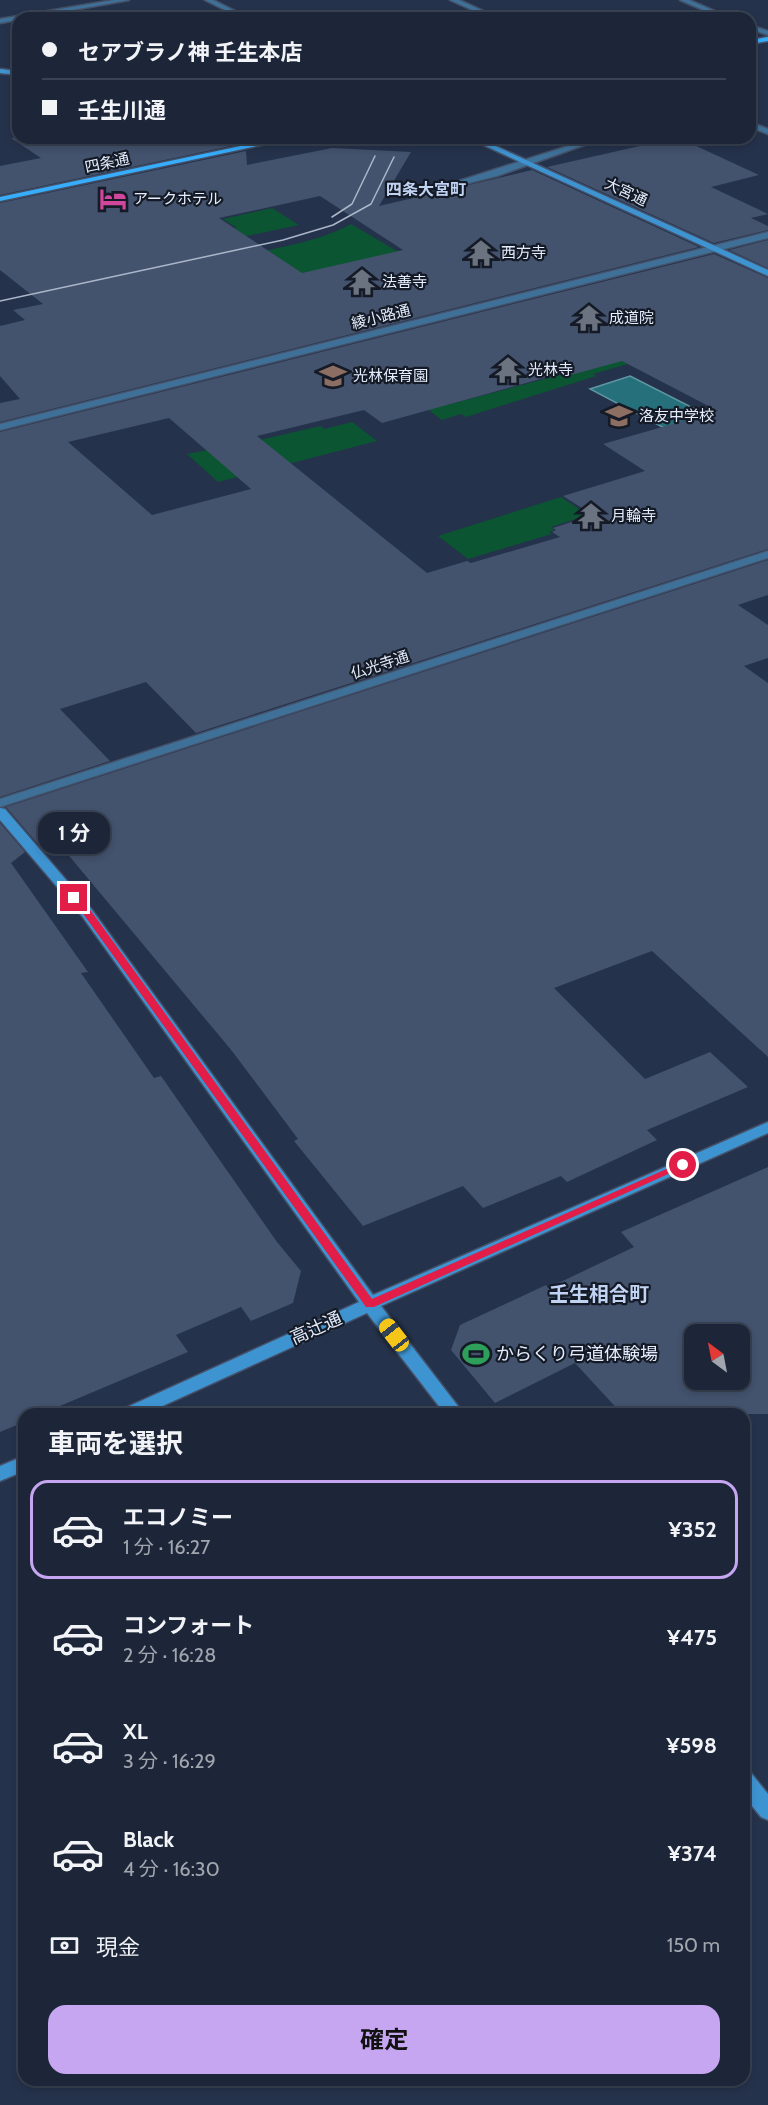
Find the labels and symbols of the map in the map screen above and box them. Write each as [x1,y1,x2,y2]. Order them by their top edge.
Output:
street label: 四条通 [83,150,131,176]
street label: 大宮通 [602,174,650,210]
district label: 四条大宮町 [386,180,466,199]
hotel icon: アークホテル [98,184,128,214]
place label: アークホテル [133,190,222,208]
temple icon: 西方寺 [466,238,496,268]
place label: 西方寺 [501,244,546,262]
temple icon: 法善寺 [347,267,377,297]
place label: 法善寺 [382,273,427,291]
street label: 綾小路通 [350,301,412,333]
temple icon: 成道院 [574,303,604,333]
place label: 成道院 [609,309,654,327]
temple icon: 光林寺 [493,355,523,385]
school or university icon: 光林保育園 [318,361,348,391]
place label: 光林寺 [528,361,573,379]
place label: 光林保育園 [353,367,428,385]
school or university icon: 洛友中学校 [604,401,634,431]
place label: 洛友中学校 [639,407,714,425]
temple icon: 月輪寺 [576,501,606,531]
place label: 月輪寺 [611,507,656,525]
street label: 仏光寺通 [349,647,411,683]
callout: 1 分 [38,811,110,853]
route end [60,884,87,911]
route start [669,1151,696,1178]
district label: 壬生相合町 [549,1282,649,1306]
street label: 高辻通 [287,1307,345,1349]
car [376,1315,412,1355]
north arrow [684,1324,750,1390]
sports icon: からくり弓道体験場 [461,1339,491,1369]
place label: からくり弓道体験場 [496,1343,658,1365]

